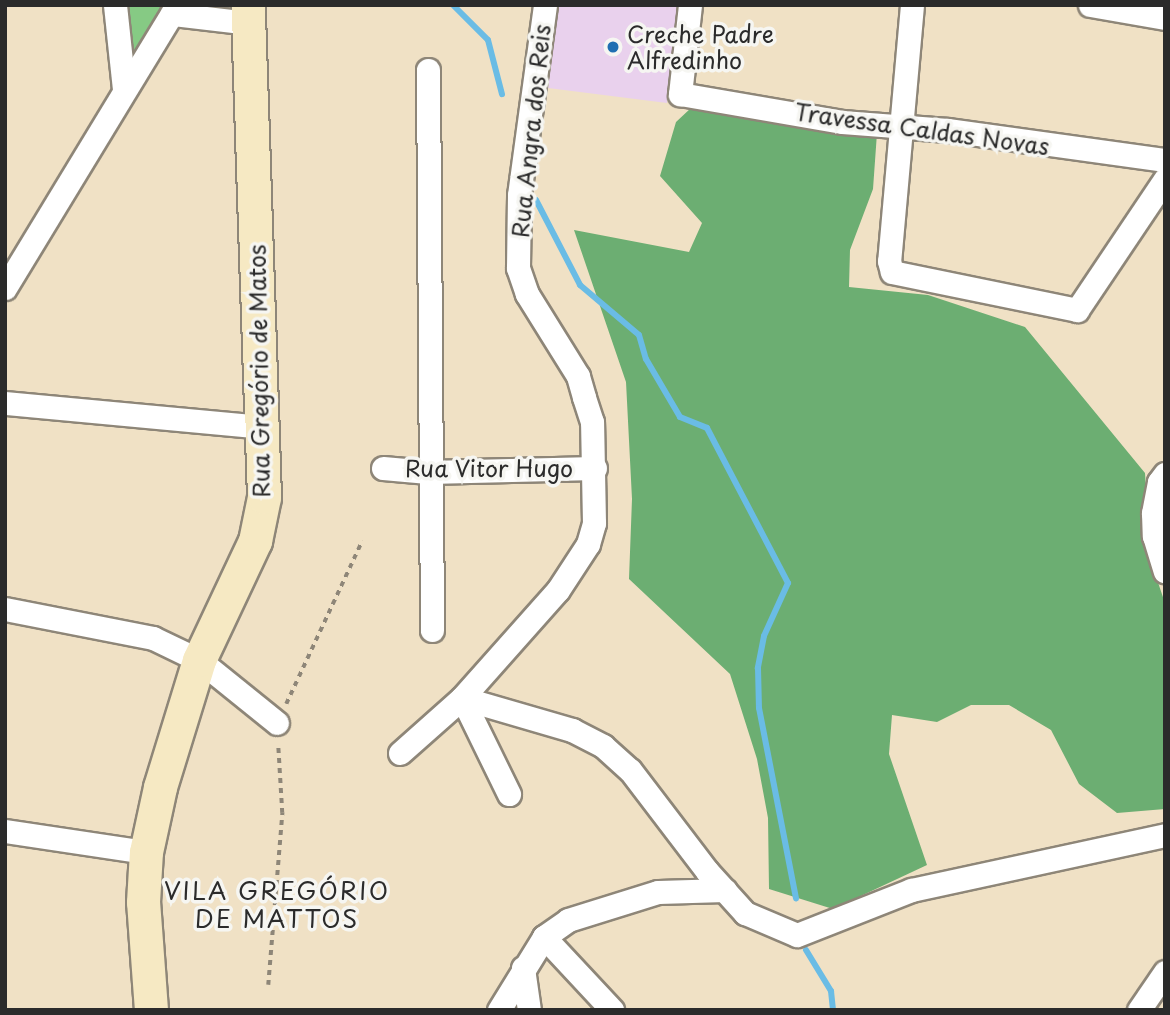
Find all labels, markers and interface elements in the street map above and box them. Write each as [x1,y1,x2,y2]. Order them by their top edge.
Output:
place label: Creche Padre Alfredinho [627,20,774,74]
street label: Rua Angra dos Reis [506,22,556,240]
marker: Creche Padre Alfredinho [605,39,621,55]
street label: Travessa Caldas Novas [794,98,1050,160]
street label: Rua Gregório de Matos [243,242,275,500]
street label: Rua Vitor Hugo [404,454,574,482]
district label: VILA GREGÓRIO DE MATTOS [169,877,385,933]

